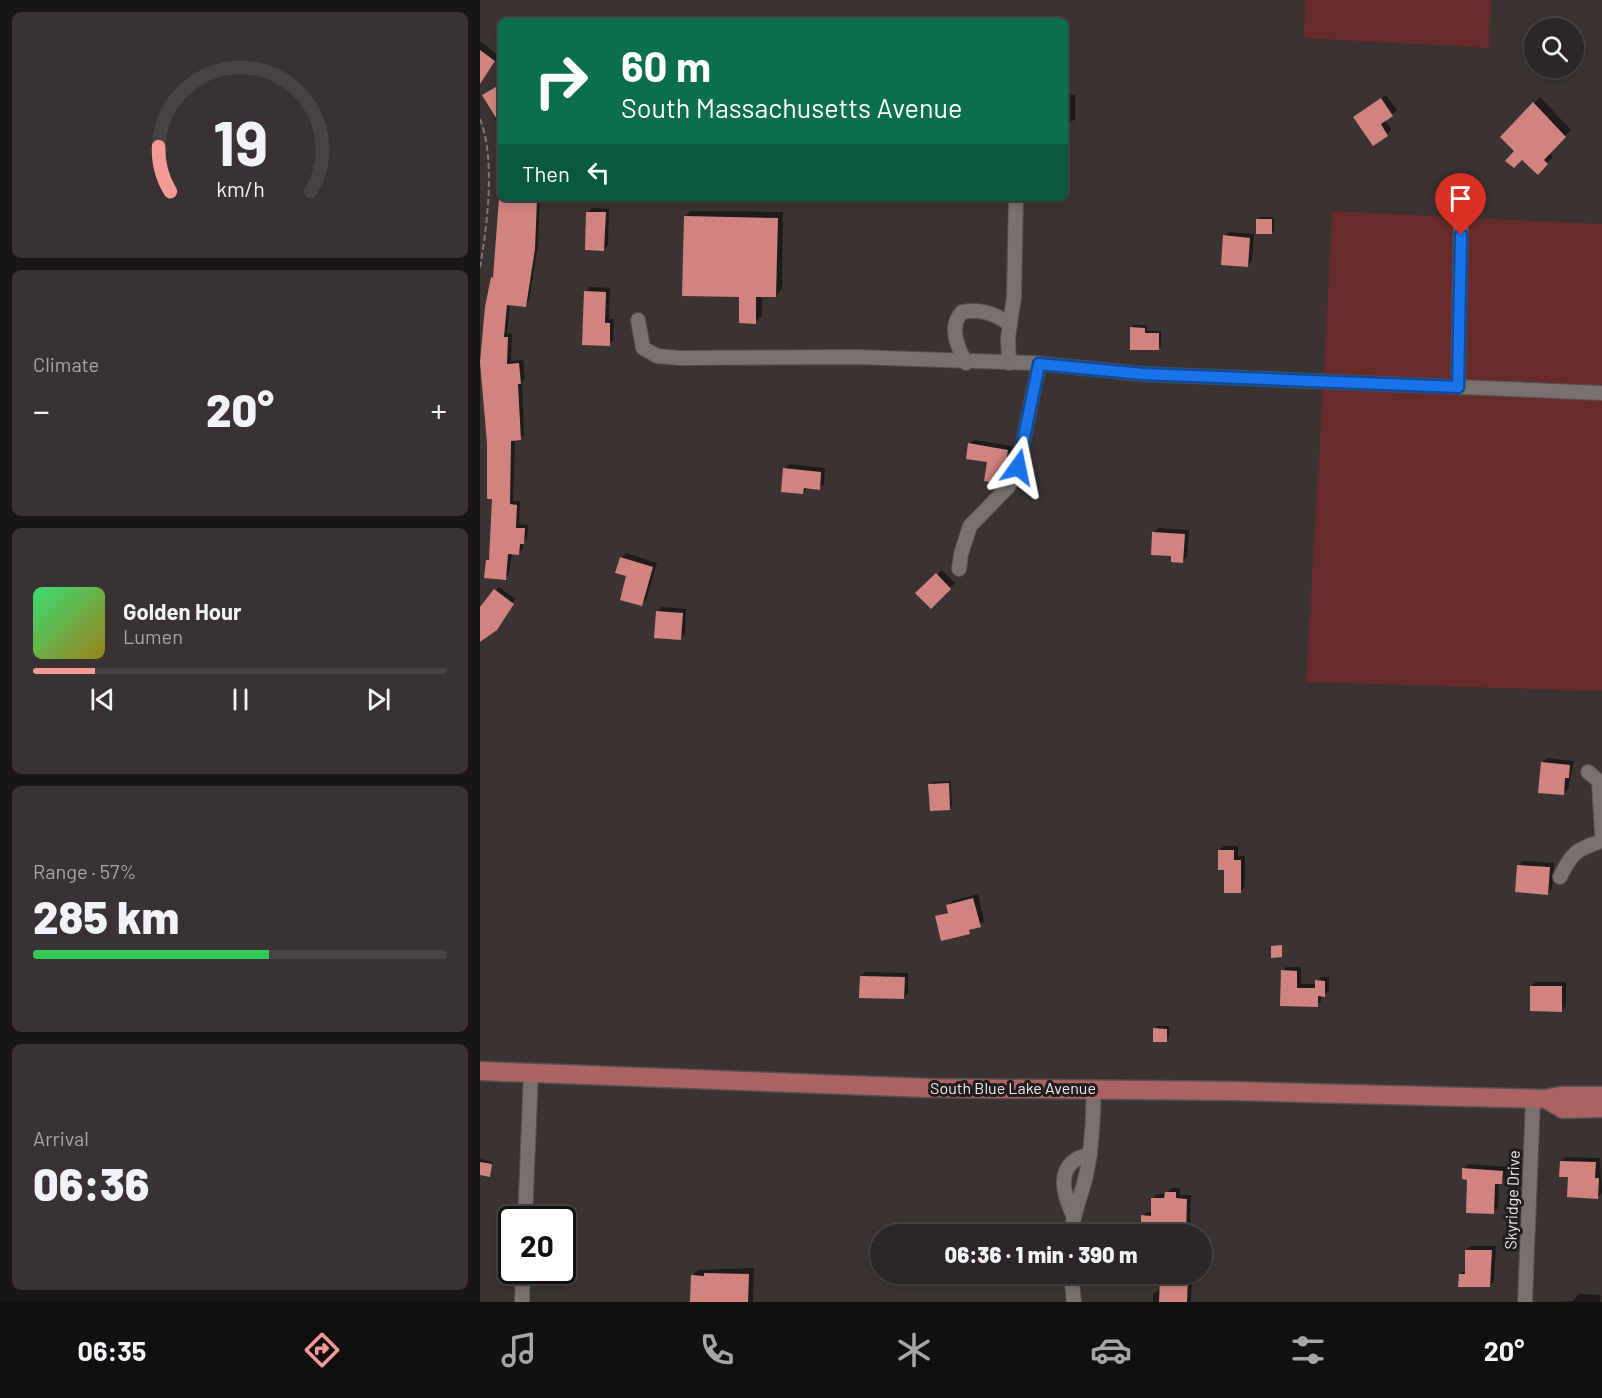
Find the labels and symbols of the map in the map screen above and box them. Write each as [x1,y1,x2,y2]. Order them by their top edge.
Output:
pin [1435,173,1486,235]
position arrow [986,435,1050,499]
street label: South Blue Lake Avenue [930,1078,1096,1097]
street label: Skyridge Drive [1500,1150,1523,1250]
speed limit sign: 20 [498,1206,576,1284]

